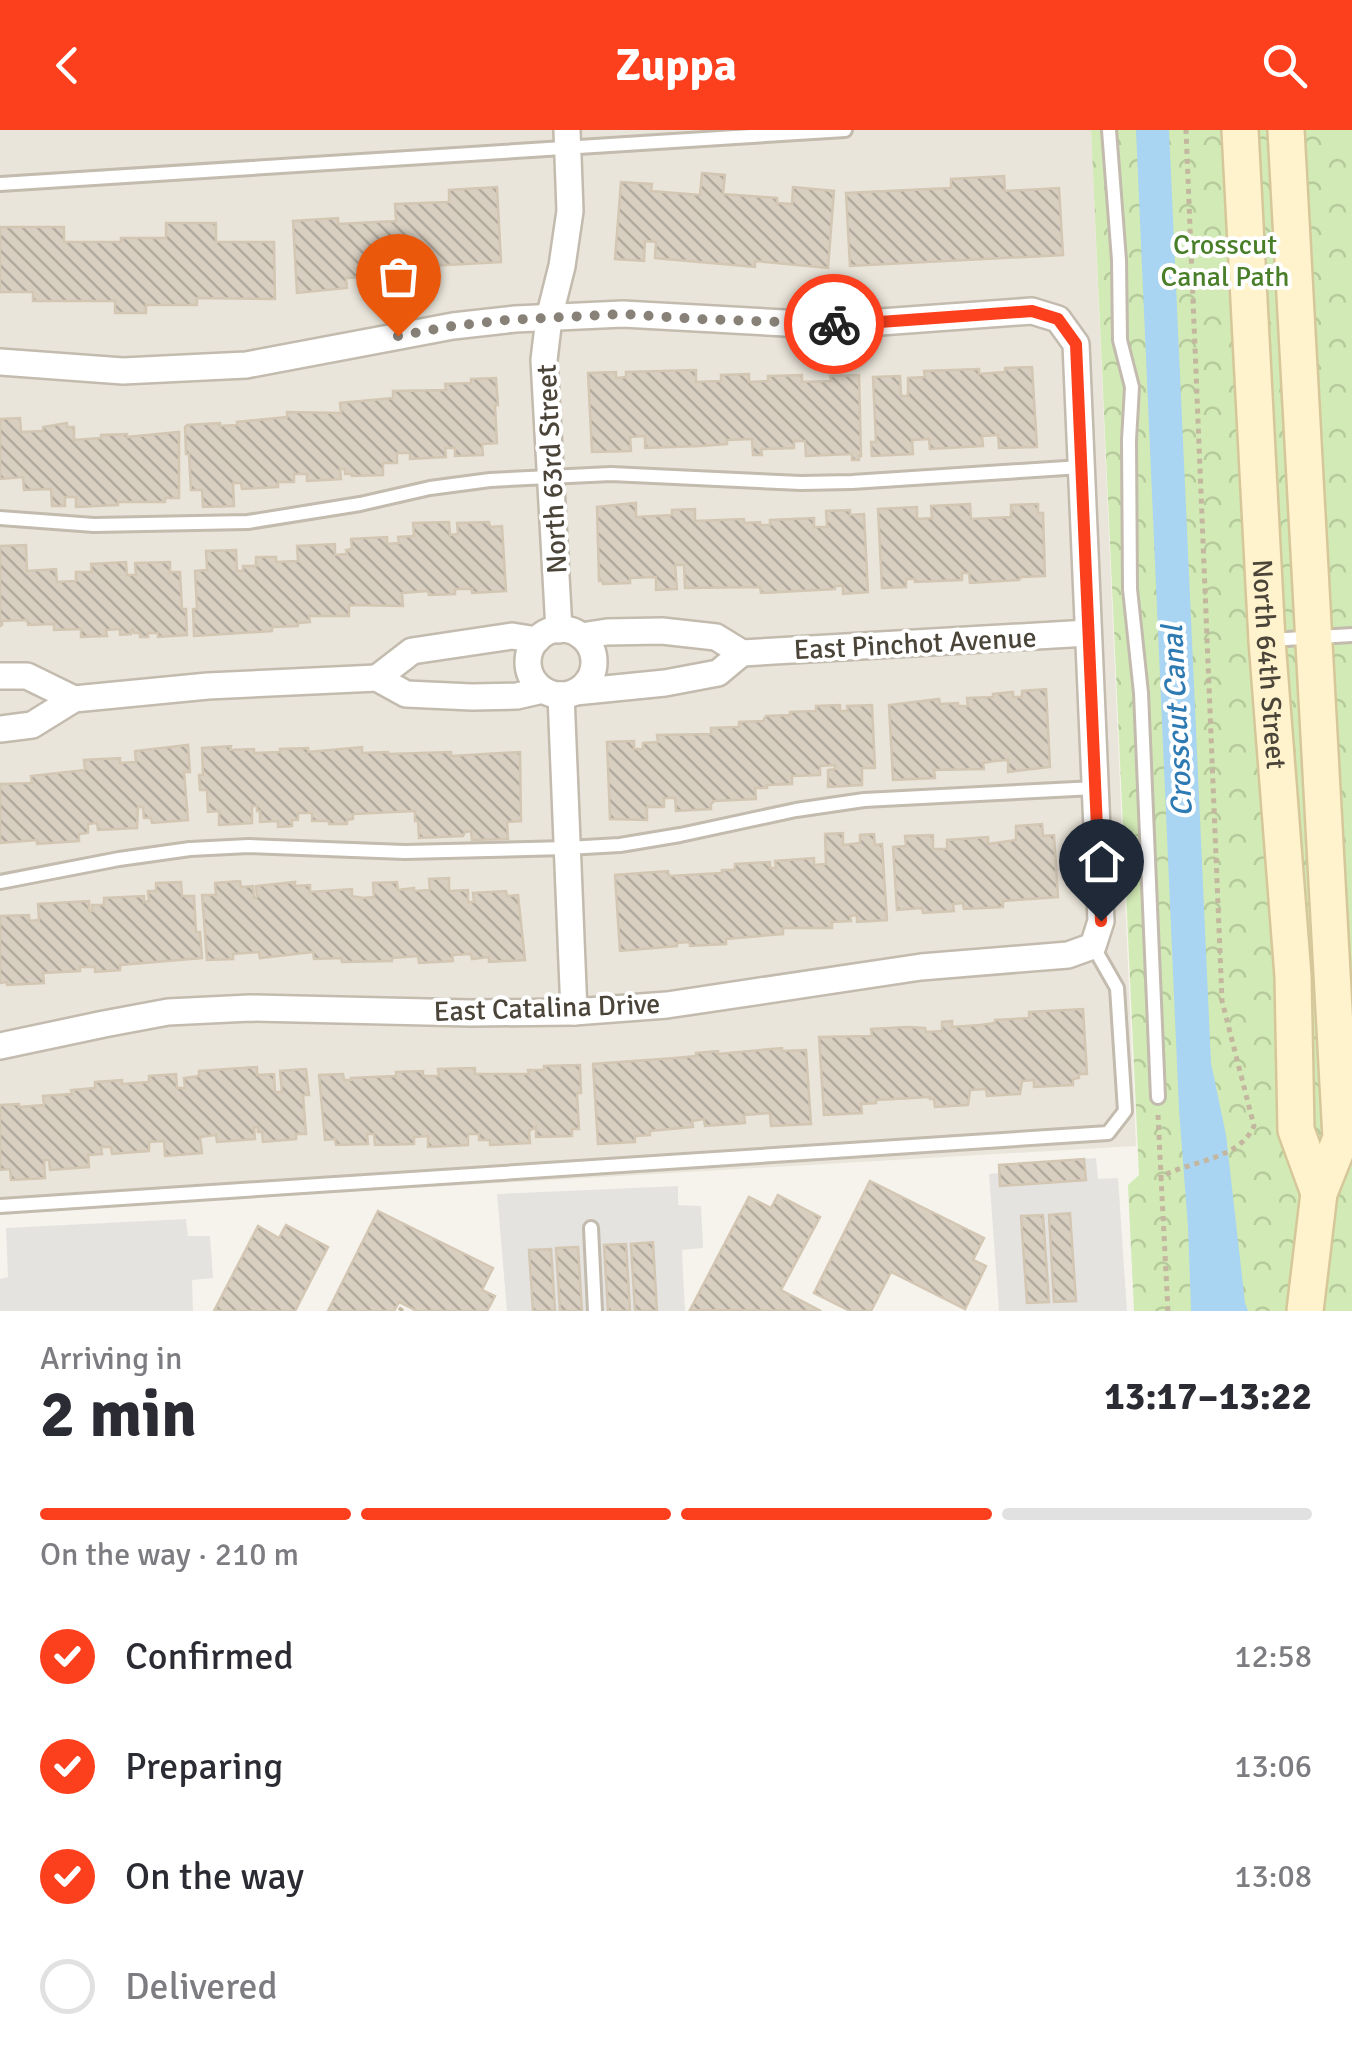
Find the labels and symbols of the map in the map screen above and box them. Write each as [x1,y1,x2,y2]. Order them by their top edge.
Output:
park label: Crosscut Canal Path [1161,228,1289,294]
pin [356,234,441,337]
courier [784,274,884,374]
street label: North 63rd Street [530,363,574,575]
street label: North 64th Street [1245,558,1293,771]
street label: East Pinchot Avenue [793,621,1037,667]
water label: Crosscut Canal [1154,622,1201,818]
pin [1059,819,1144,922]
street label: East Catalina Drive [433,987,661,1029]

